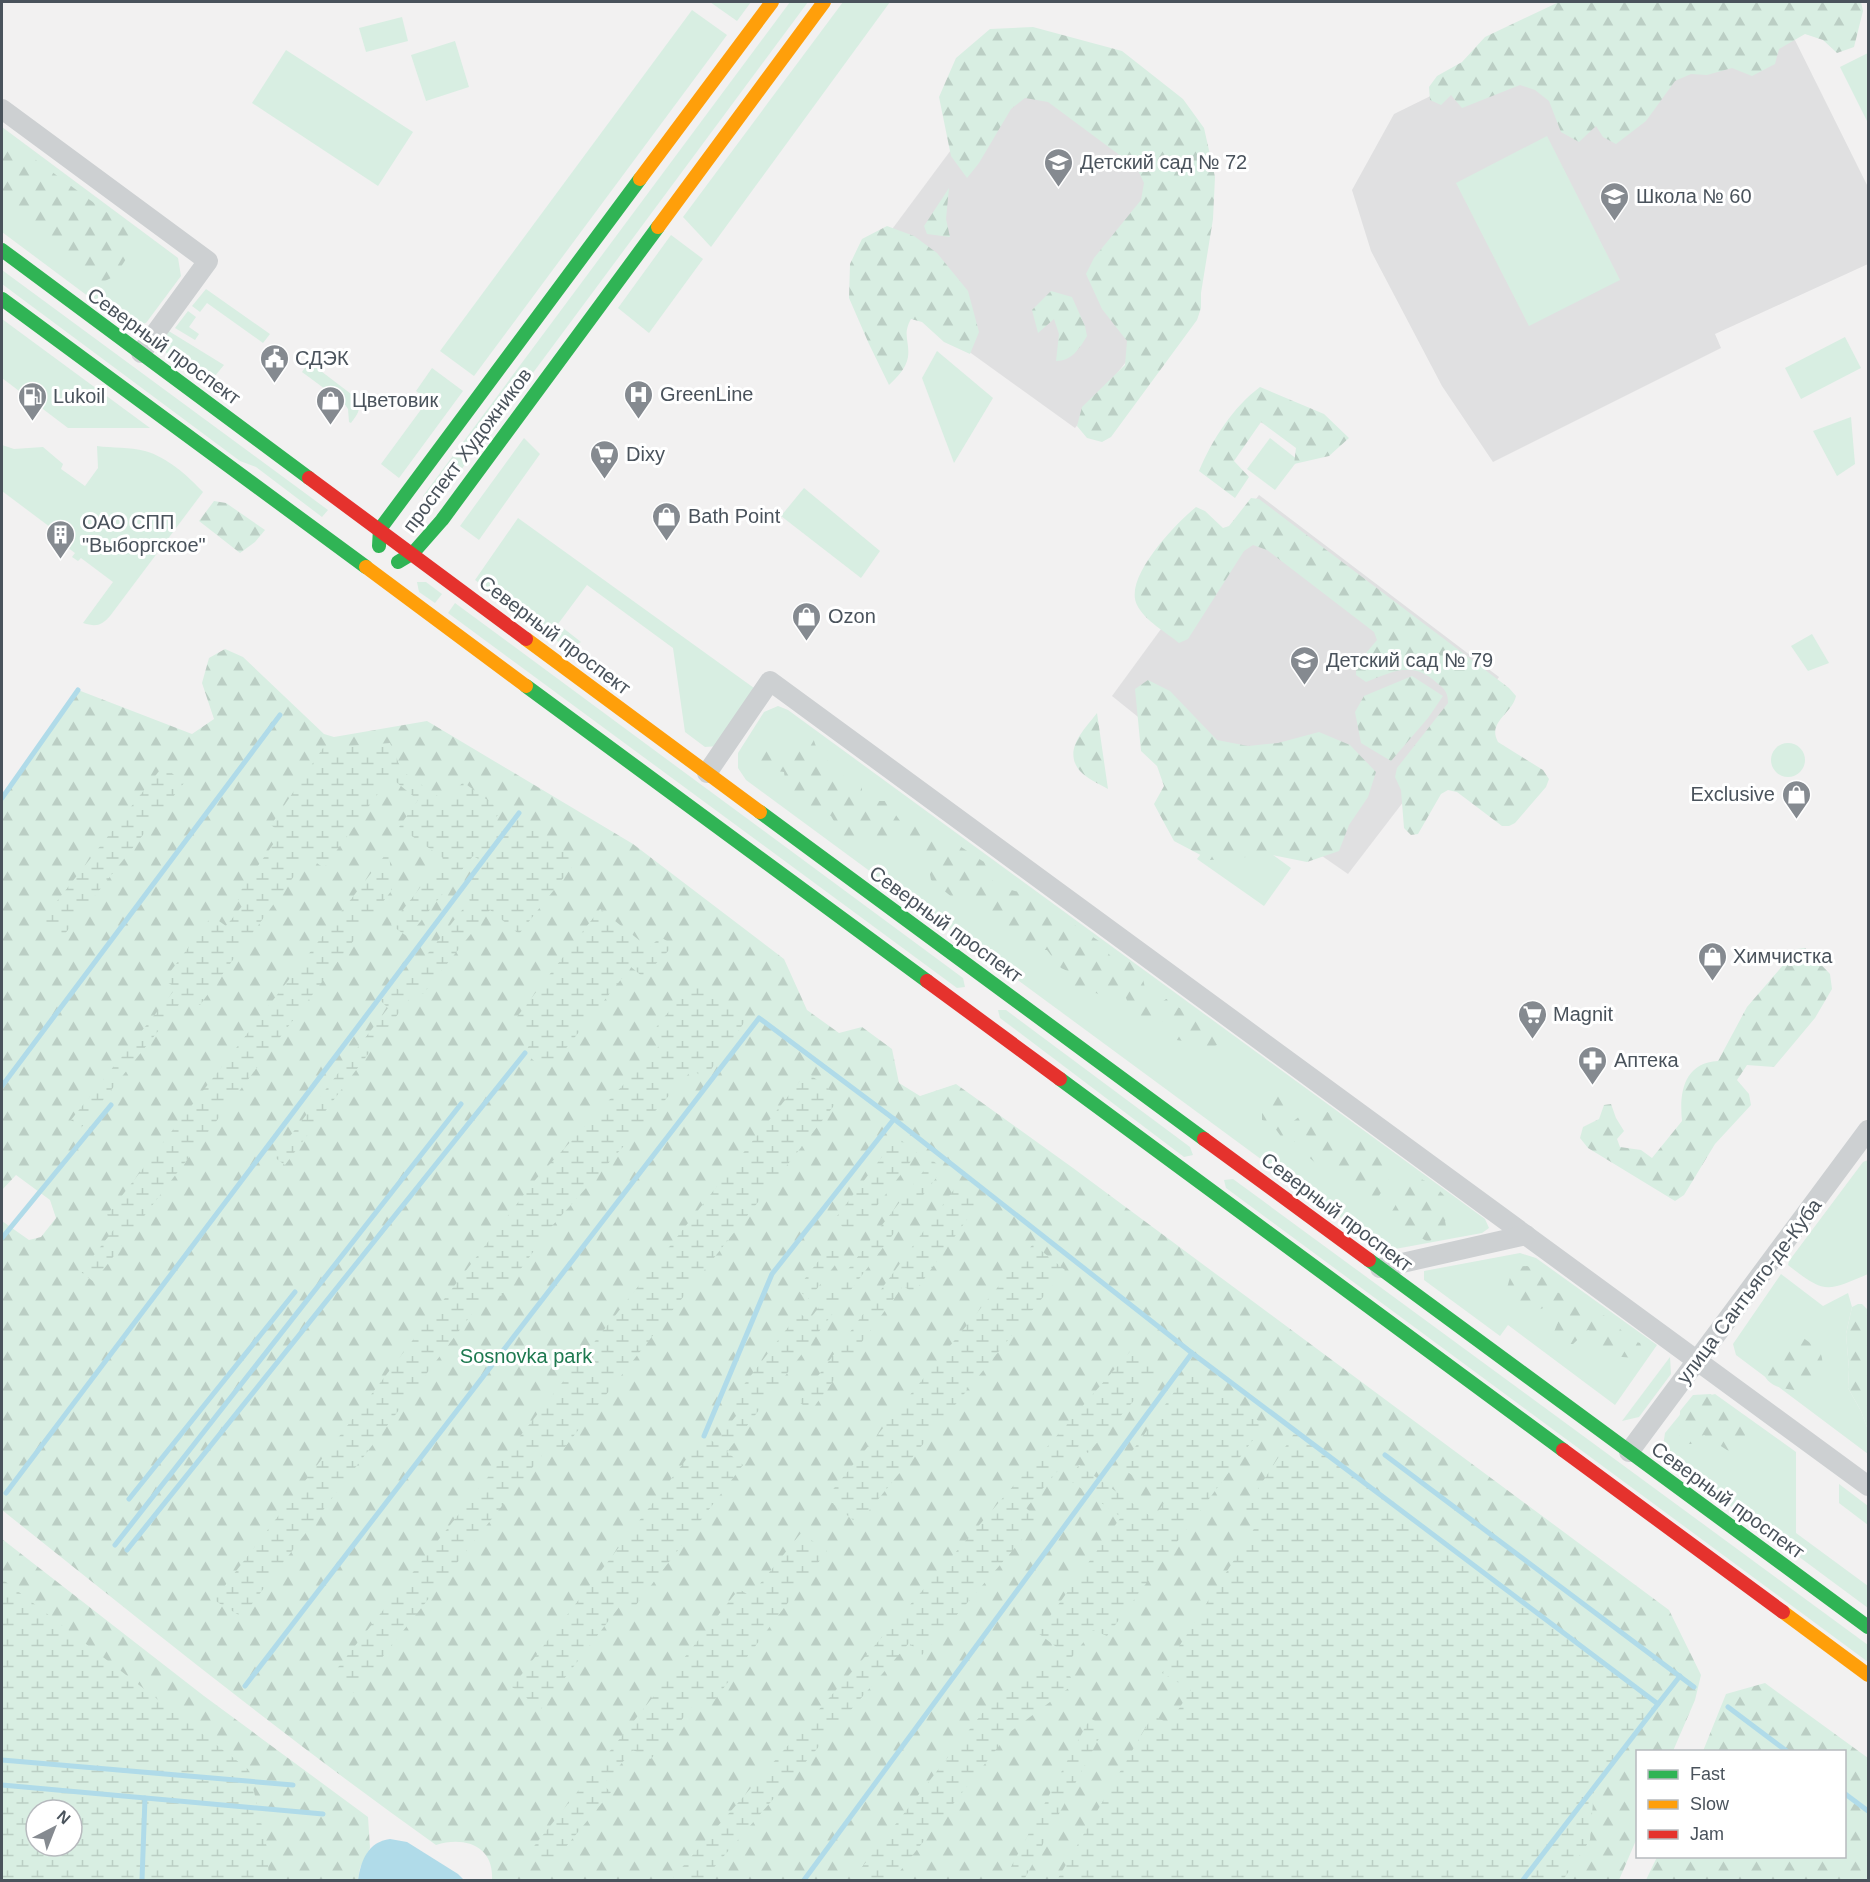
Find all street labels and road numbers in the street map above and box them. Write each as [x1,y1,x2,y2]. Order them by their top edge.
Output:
street label: Северный проспект [83,283,245,409]
street label: проспект Художников [398,364,536,536]
street label: Северный проспект [475,571,635,699]
street label: Северный проспект [865,861,1027,987]
street label: Северный проспект [1257,1148,1417,1276]
street label: улица Сантьяго-де-Куба [1672,1193,1826,1388]
street label: Северный проспект [1647,1437,1809,1563]

